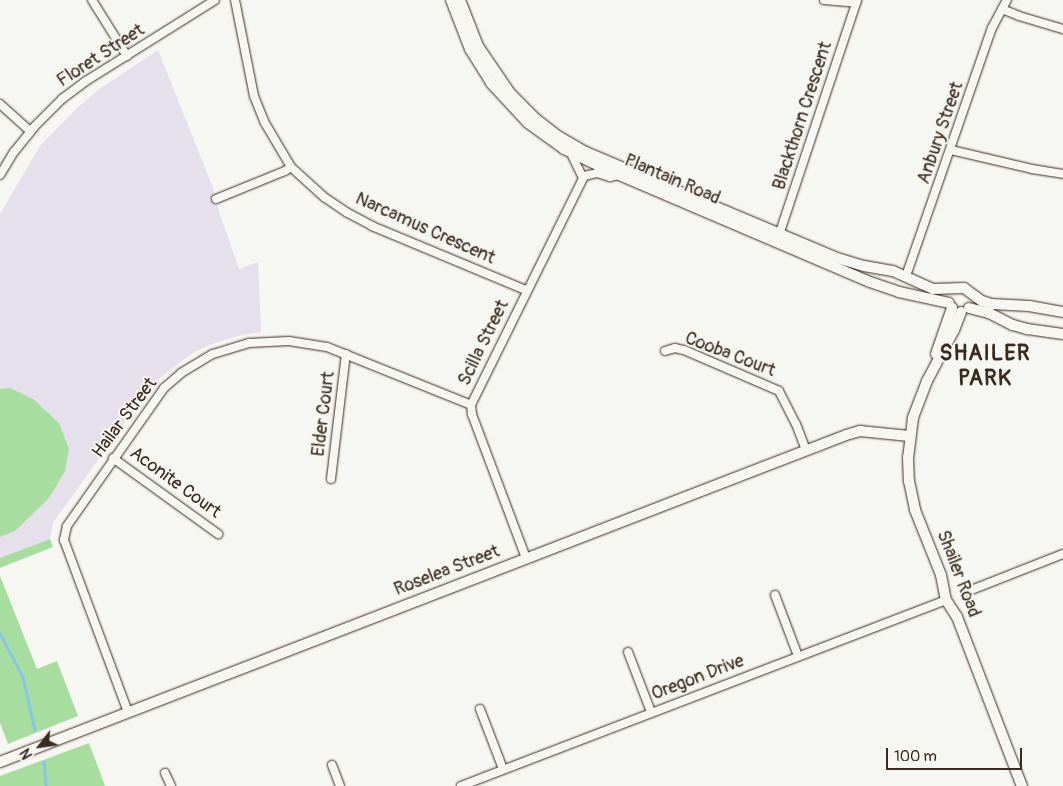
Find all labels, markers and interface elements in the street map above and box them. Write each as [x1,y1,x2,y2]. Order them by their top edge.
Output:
street label: Floret Street [53,20,149,92]
street label: Blackthorn Crescent [769,39,837,193]
street label: Anbury Street [913,79,969,187]
street label: Plantain Road [621,150,723,210]
street label: Narcamus Crescent [352,189,498,269]
street label: Scilla Street [454,297,514,389]
street label: Cooba Court [682,328,778,382]
district label: SHAILER PARK [939,340,1031,392]
street label: Elder Court [308,370,340,458]
street label: Hailar Street [88,374,162,462]
street label: Aconite Court [125,443,225,523]
street label: Shailer Road [932,528,984,620]
street label: Roselea Street [391,541,503,601]
street label: Oregon Drive [649,650,747,706]
north arrow [15,721,65,771]
scale bar [888,738,1024,770]
text: N [17,745,36,762]
text: 100 m [894,747,937,766]

